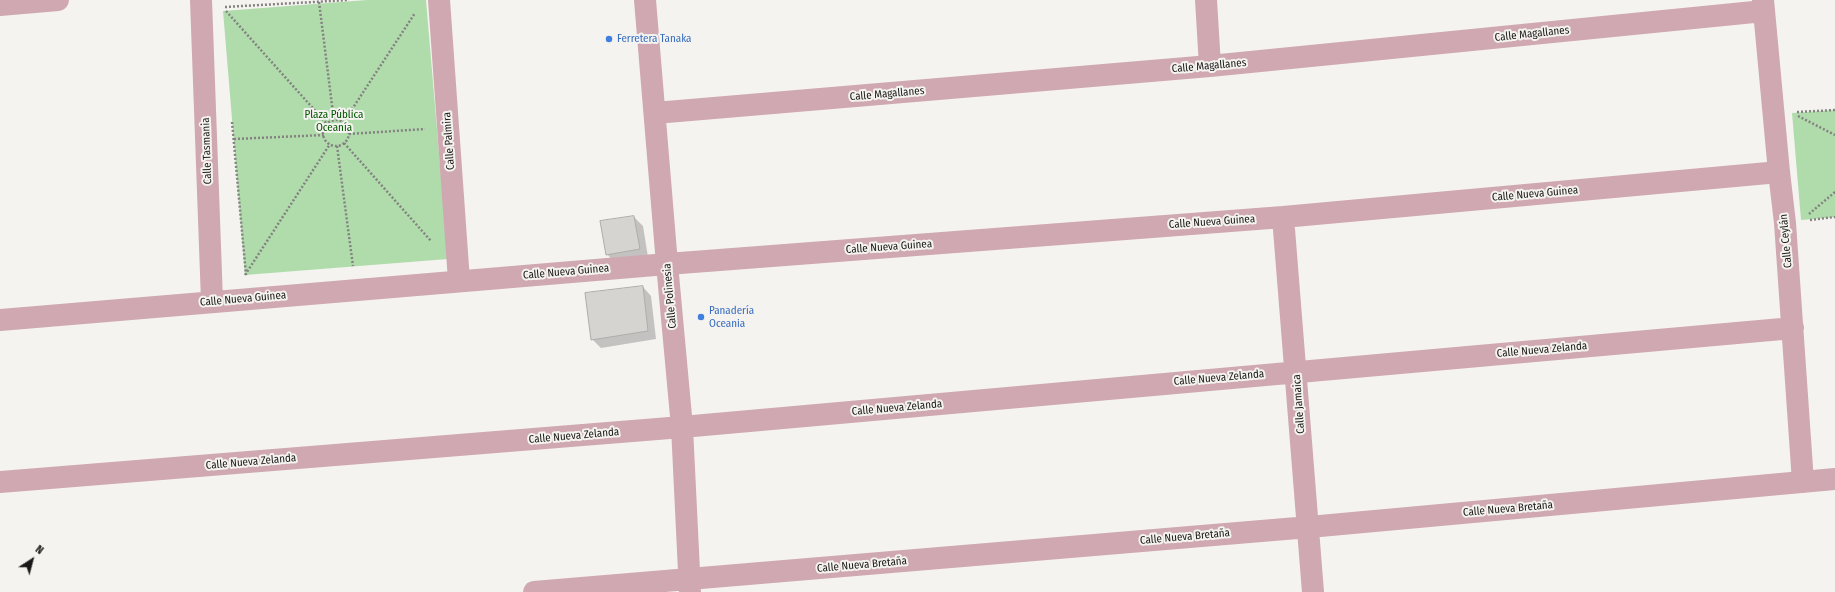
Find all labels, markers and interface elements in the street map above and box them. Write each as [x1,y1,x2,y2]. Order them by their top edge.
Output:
street label: Calle Magallanes [1494,24,1570,44]
place label: Ferretera Tanaka [617,32,691,46]
marker: Ferretera Tanaka [604,34,614,44]
street label: Calle Magallanes [1171,56,1247,76]
street label: Calle Magallanes [849,84,925,104]
park label: Plaza Pública Oceanía [305,108,363,134]
street label: Calle Palmira [440,112,458,170]
street label: Calle Tasmania [199,117,215,185]
street label: Calle Nueva Guinea [1491,184,1579,204]
street label: Calle Nueva Guinea [1168,212,1256,232]
street label: Calle Ceylán [1777,213,1795,269]
street label: Calle Nueva Guinea [845,237,933,257]
street label: Calle Nueva Guinea [522,262,610,282]
street label: Calle Polinesia [661,263,679,329]
street label: Calle Nueva Guinea [199,289,287,309]
place label: Panadería Oceania [709,304,754,330]
marker: Panadería Oceania [696,312,706,322]
street label: Calle Nueva Zelanda [1496,339,1588,361]
street label: Calle Nueva Zelanda [1173,367,1265,389]
street label: Calle Jamaica [1290,374,1308,434]
street label: Calle Nueva Zelanda [851,397,943,419]
street label: Calle Nueva Zelanda [528,425,620,447]
street label: Calle Nueva Zelanda [205,451,297,473]
street label: Calle Nueva Bretaña [1463,498,1553,520]
street label: Calle Nueva Bretaña [1140,526,1230,548]
north arrow [12,540,52,580]
text: N [33,543,46,557]
street label: Calle Nueva Bretaña [817,554,907,576]

